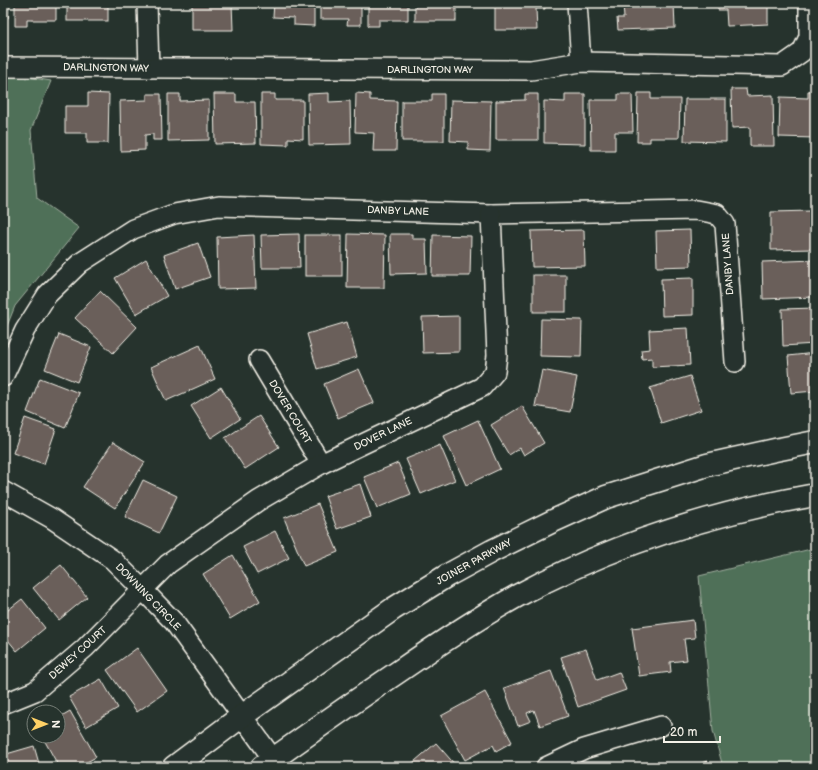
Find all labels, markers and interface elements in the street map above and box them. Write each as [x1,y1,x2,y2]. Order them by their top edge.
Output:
street label: DARLINGTON WAY [63,61,149,75]
street label: DARLINGTON WAY [387,64,473,76]
street label: DANBY LANE [367,204,430,218]
street label: DANBY LANE [720,232,736,295]
street label: DOVER COURT [266,378,314,446]
street label: DOVER LANE [352,415,414,453]
street label: JOINER PARKWAY [434,536,514,588]
street label: DOWNING CIRCLE [113,561,183,633]
street label: DEWEY COURT [47,624,109,682]
north arrow [26,704,66,744]
scale bar [664,718,720,744]
text: N [49,720,62,728]
text: 20 m [670,725,697,740]

